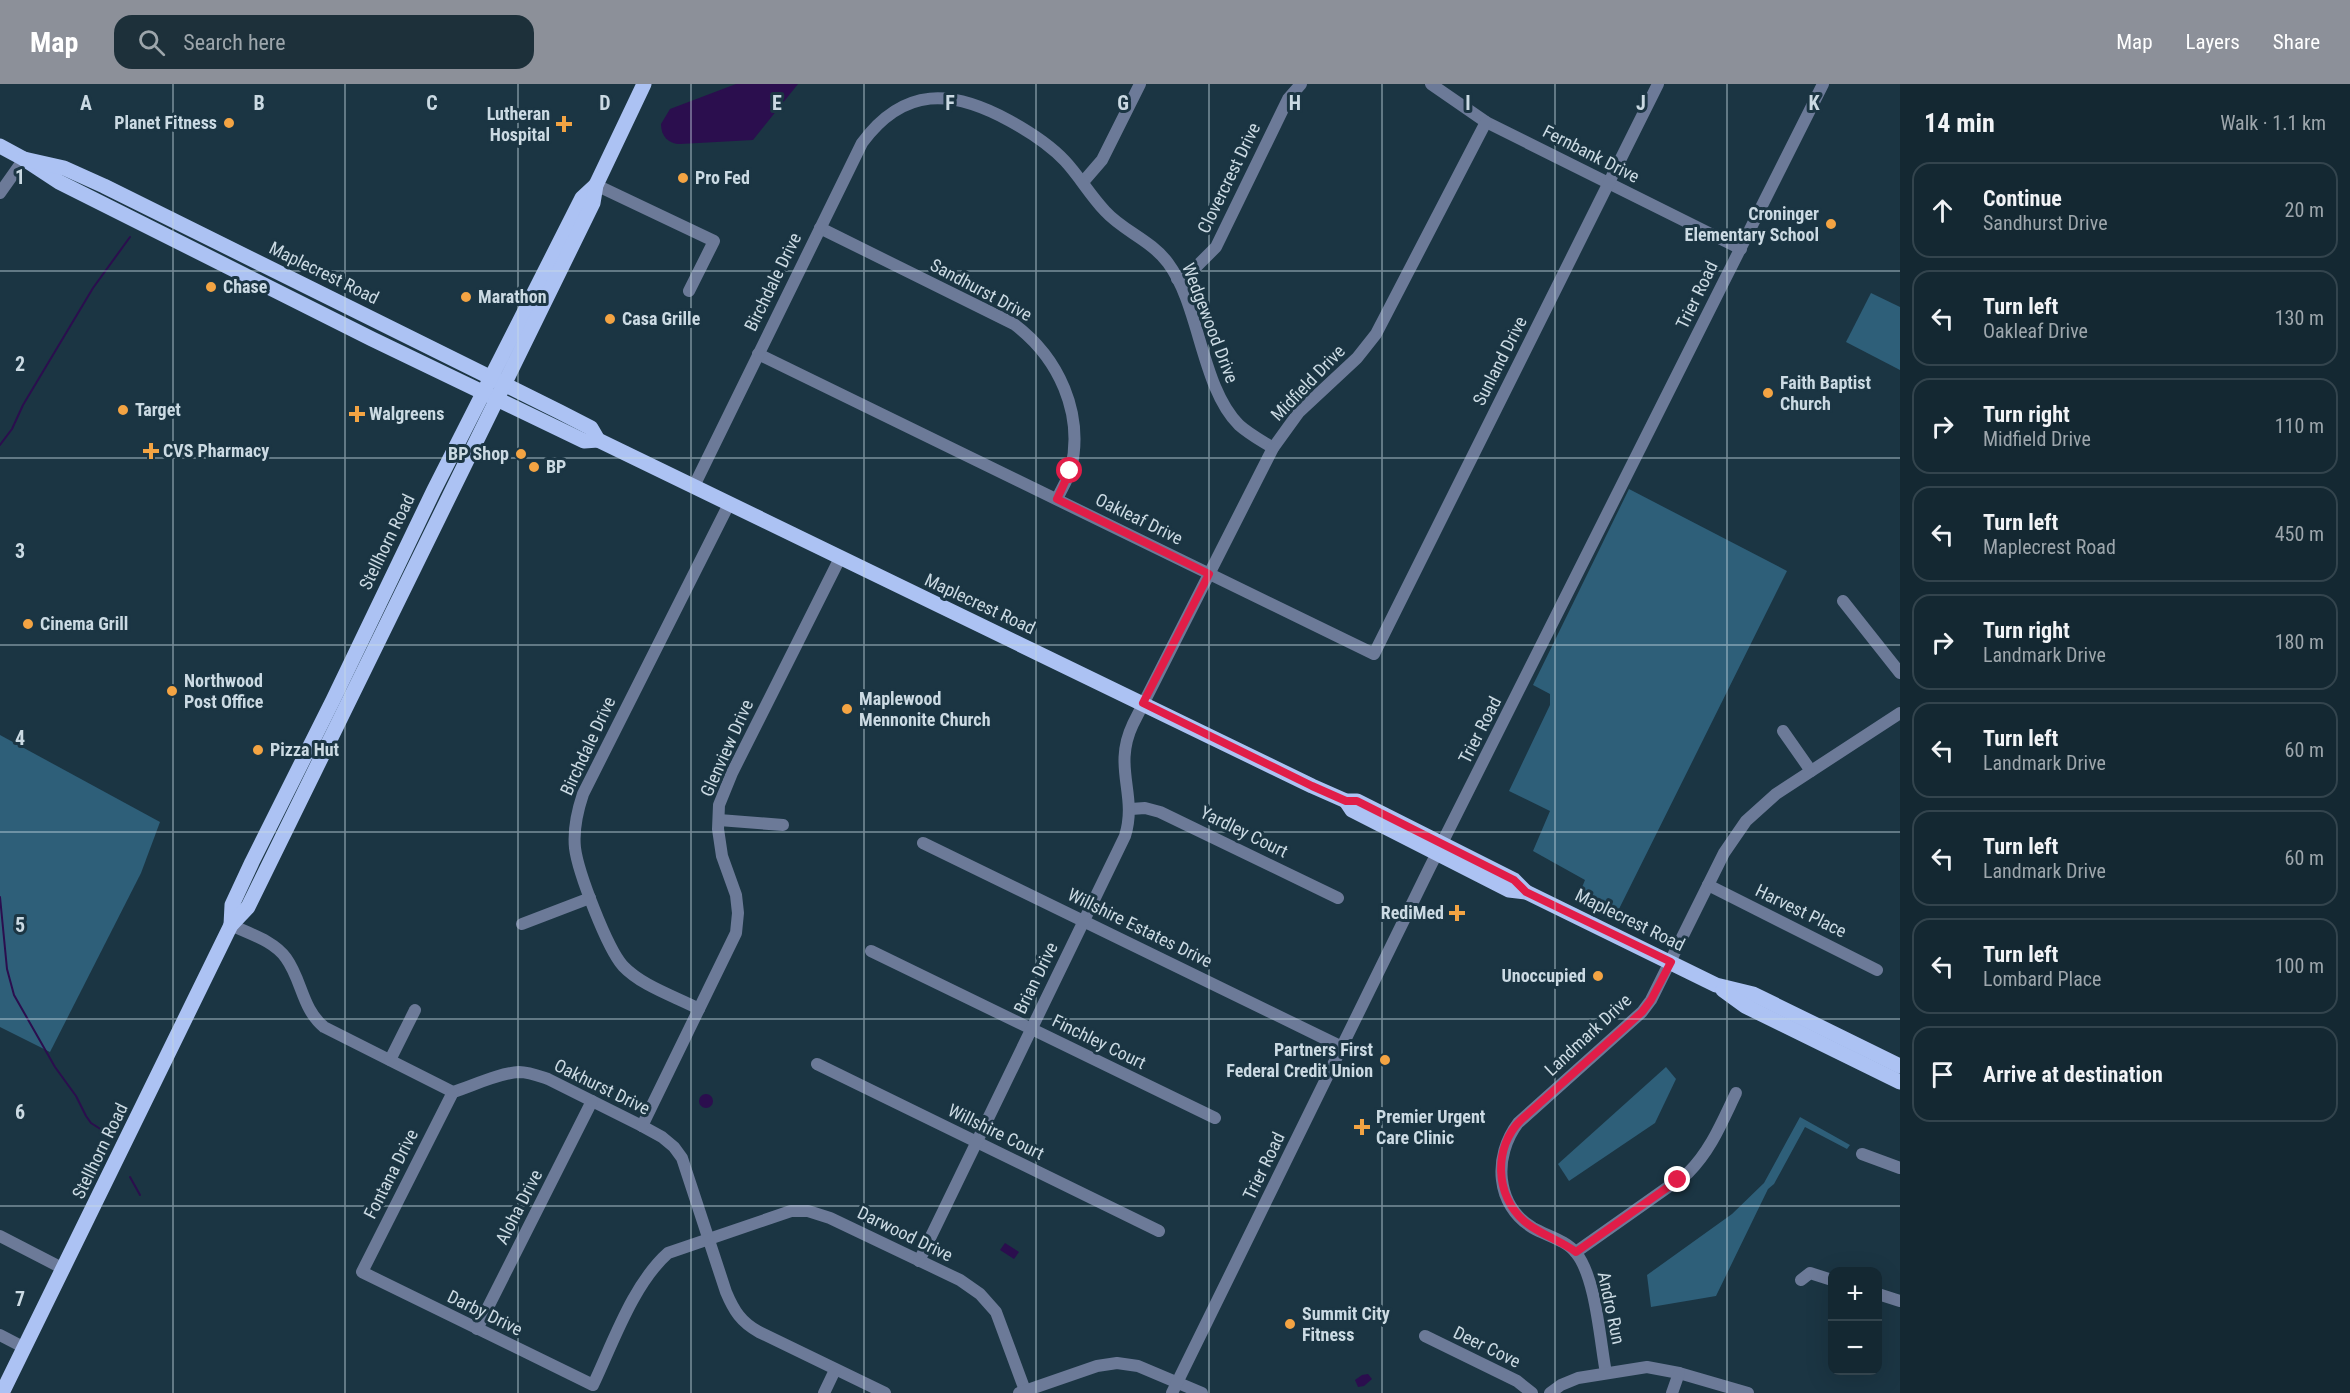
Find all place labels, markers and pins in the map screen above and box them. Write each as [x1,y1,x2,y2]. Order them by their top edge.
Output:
place label: Lutheran Hospital [487,103,550,145]
place label: Planet Fitness [114,112,217,133]
marker: Lutheran Hospital [555,115,573,133]
marker: Planet Fitness [222,116,236,130]
place label: Pro Fed [695,167,750,188]
marker: Pro Fed [676,171,690,185]
place label: Croninger Elementary School [1685,203,1819,245]
marker: Croninger Elementary School [1824,217,1838,231]
place label: Chase [223,276,268,297]
marker: Chase [204,280,218,294]
place label: Marathon [478,286,547,307]
marker: Marathon [459,290,473,304]
place label: Casa Grille [622,308,701,329]
marker: Casa Grille [603,312,617,326]
place label: Faith Baptist Church [1780,372,1872,414]
marker: Faith Baptist Church [1761,386,1775,400]
place label: Target [135,399,181,420]
marker: Target [116,403,130,417]
place label: Walgreens [369,403,444,424]
marker: Walgreens [350,407,364,421]
place label: CVS Pharmacy [163,440,269,461]
place label: BP Shop [448,443,509,464]
marker: CVS Pharmacy [144,444,158,458]
marker: BP Shop [514,447,528,461]
place label: BP [546,456,566,477]
marker: BP [527,460,541,474]
place label: Cinema Grill [40,613,128,634]
marker: Cinema Grill [21,617,35,631]
place label: Northwood Post Office [184,670,264,712]
marker: Northwood Post Office [165,684,179,698]
place label: Maplewood Mennonite Church [859,688,991,730]
marker: Maplewood Mennonite Church [840,702,854,716]
place label: Pizza Hut [270,739,340,760]
marker: Pizza Hut [251,743,265,757]
place label: RediMed [1381,902,1444,923]
marker: RediMed [1448,904,1466,922]
place label: Unoccupied [1502,965,1586,986]
marker: Unoccupied [1591,969,1605,983]
place label: Partners First Federal Credit Union [1226,1039,1373,1081]
marker: Partners First Federal Credit Union [1378,1053,1392,1067]
place label: Premier Urgent Care Clinic [1376,1106,1486,1148]
marker: Premier Urgent Care Clinic [1353,1118,1371,1136]
place label: Summit City Fitness [1302,1303,1390,1345]
marker: Summit City Fitness [1283,1317,1297,1331]

